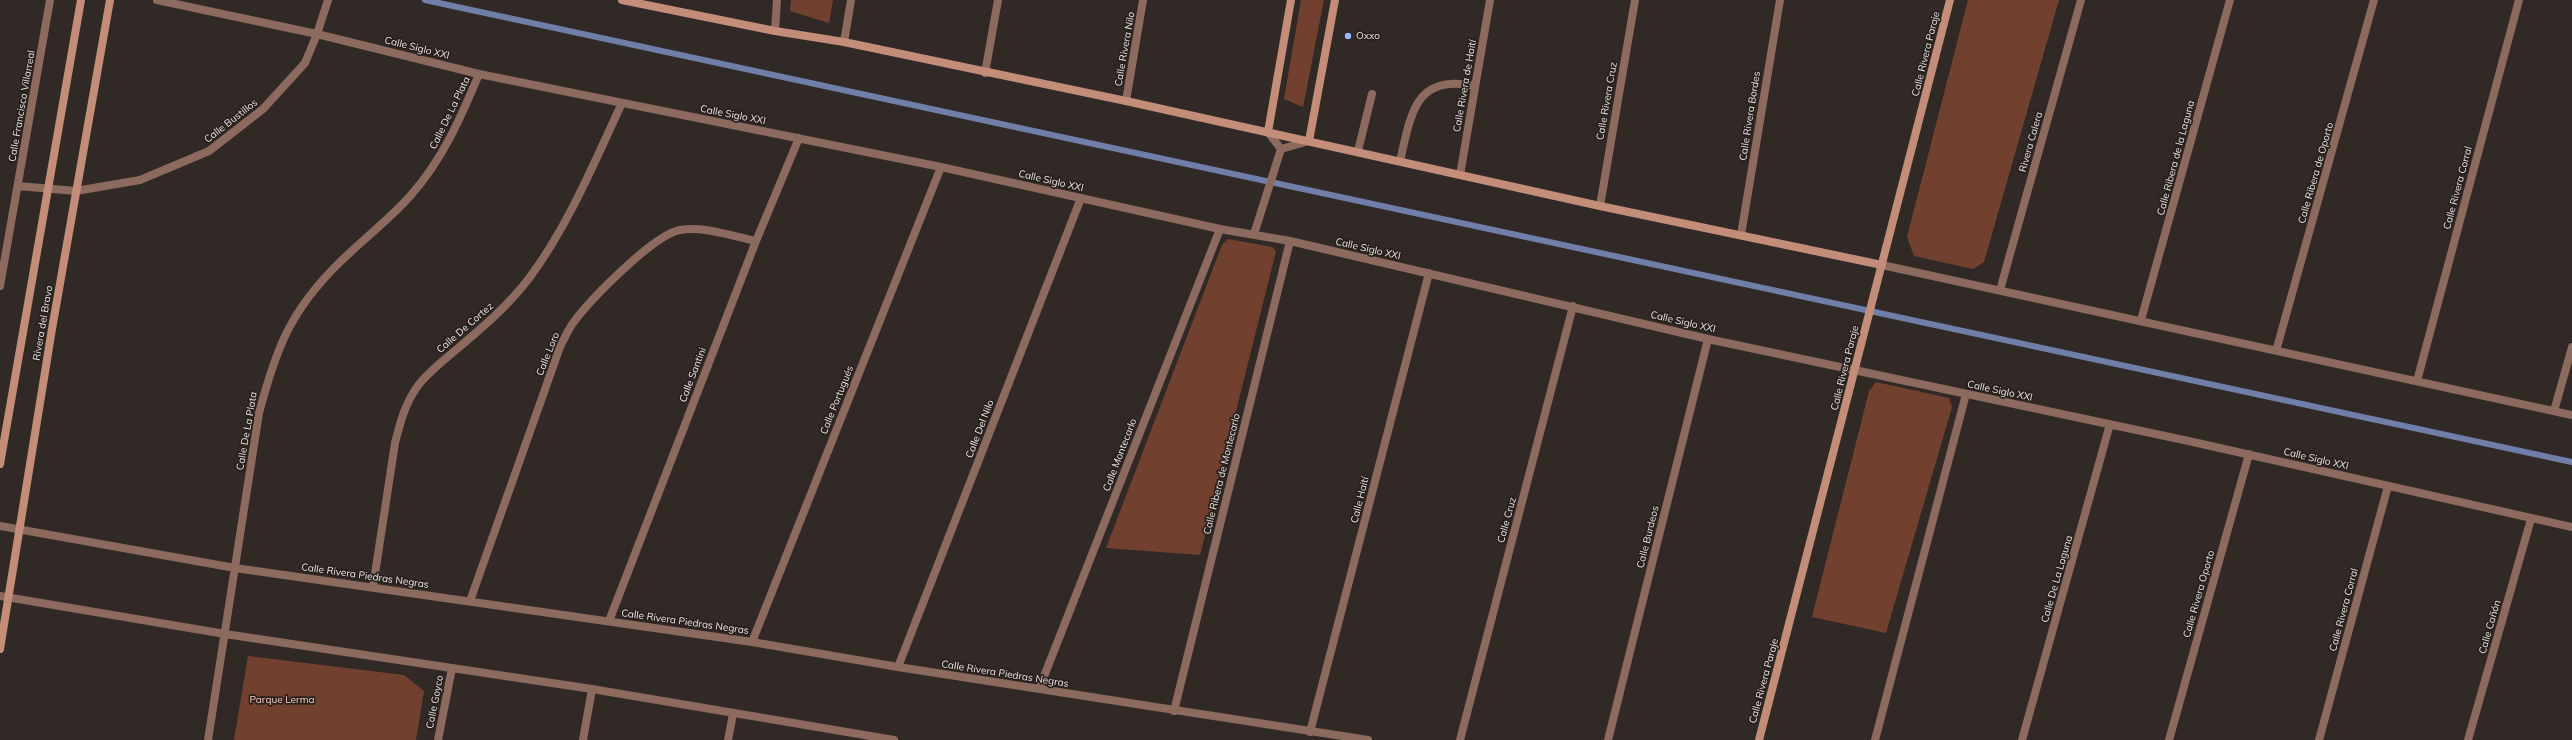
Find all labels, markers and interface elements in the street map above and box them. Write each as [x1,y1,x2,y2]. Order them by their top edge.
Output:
street label: Calle Rivera Paraje [1910,10,1942,98]
street label: Calle Rivera Nilo [1113,11,1137,87]
place label: Oxxo [1356,30,1380,42]
marker: Oxxo [1343,31,1353,41]
street label: Calle Siglo XXI [383,34,451,62]
street label: Calle Rivera de Haití [1451,39,1479,133]
street label: Calle Francisco Villarreal [6,49,38,163]
street label: Calle Rivera Cruz [1594,61,1620,141]
street label: Calle Rivera Bordes [1737,71,1763,161]
street label: Calle De La Plata [427,75,473,151]
street label: Calle Bustillos [202,96,260,146]
street label: Calle Ribera de la Laguna [2155,99,2197,217]
street label: Calle Siglo XXI [699,103,767,127]
street label: Rivera Calera [2017,110,2045,174]
street label: Calle Ribera de Oporto [2296,121,2336,225]
street label: Calle Rivera Corral [2441,145,2475,231]
street label: Calle Siglo XXI [1017,168,1085,194]
street label: Calle Siglo XXI [1334,236,1402,262]
street label: Rivera del Bravo [31,285,55,361]
street label: Calle De Cortez [434,300,496,356]
street label: Calle Siglo XXI [1649,309,1717,335]
street label: Calle Rivera Paraje [1829,324,1861,412]
street label: Calle Loro [534,330,562,378]
street label: Calle Santini [677,346,709,404]
street label: Calle Portugués [818,364,856,436]
street label: Calle Siglo XXI [1966,378,2034,404]
street label: Calle De La Plata [234,391,260,471]
street label: Calle Del Nilo [963,398,997,460]
street label: Calle Ribera de Montecarlo [1201,412,1243,536]
street label: Calle Montecarlo [1101,417,1139,493]
street label: Calle Siglo XXI [2282,446,2350,472]
street label: Calle Haití [1348,476,1372,524]
street label: Calle Cruz [1495,496,1519,544]
street label: Calle Burdeos [1634,505,1662,569]
street label: Calle De La Laguna [2039,534,2075,624]
street label: Calle Rivera Oporto [2181,549,2217,639]
street label: Calle Rivera Piedras Negras [300,561,430,591]
street label: Calle Rivera Corral [2327,567,2361,653]
street label: Calle Cañón [2477,599,2503,655]
street label: Calle Rivera Piedras Negras [620,607,750,637]
street label: Calle Rivera Paraje [1747,637,1781,725]
street label: Calle Rivera Piedras Negras [941,658,1069,690]
street label: Calle Goyco [424,674,446,730]
park label: Parque Lerma [250,694,314,706]

